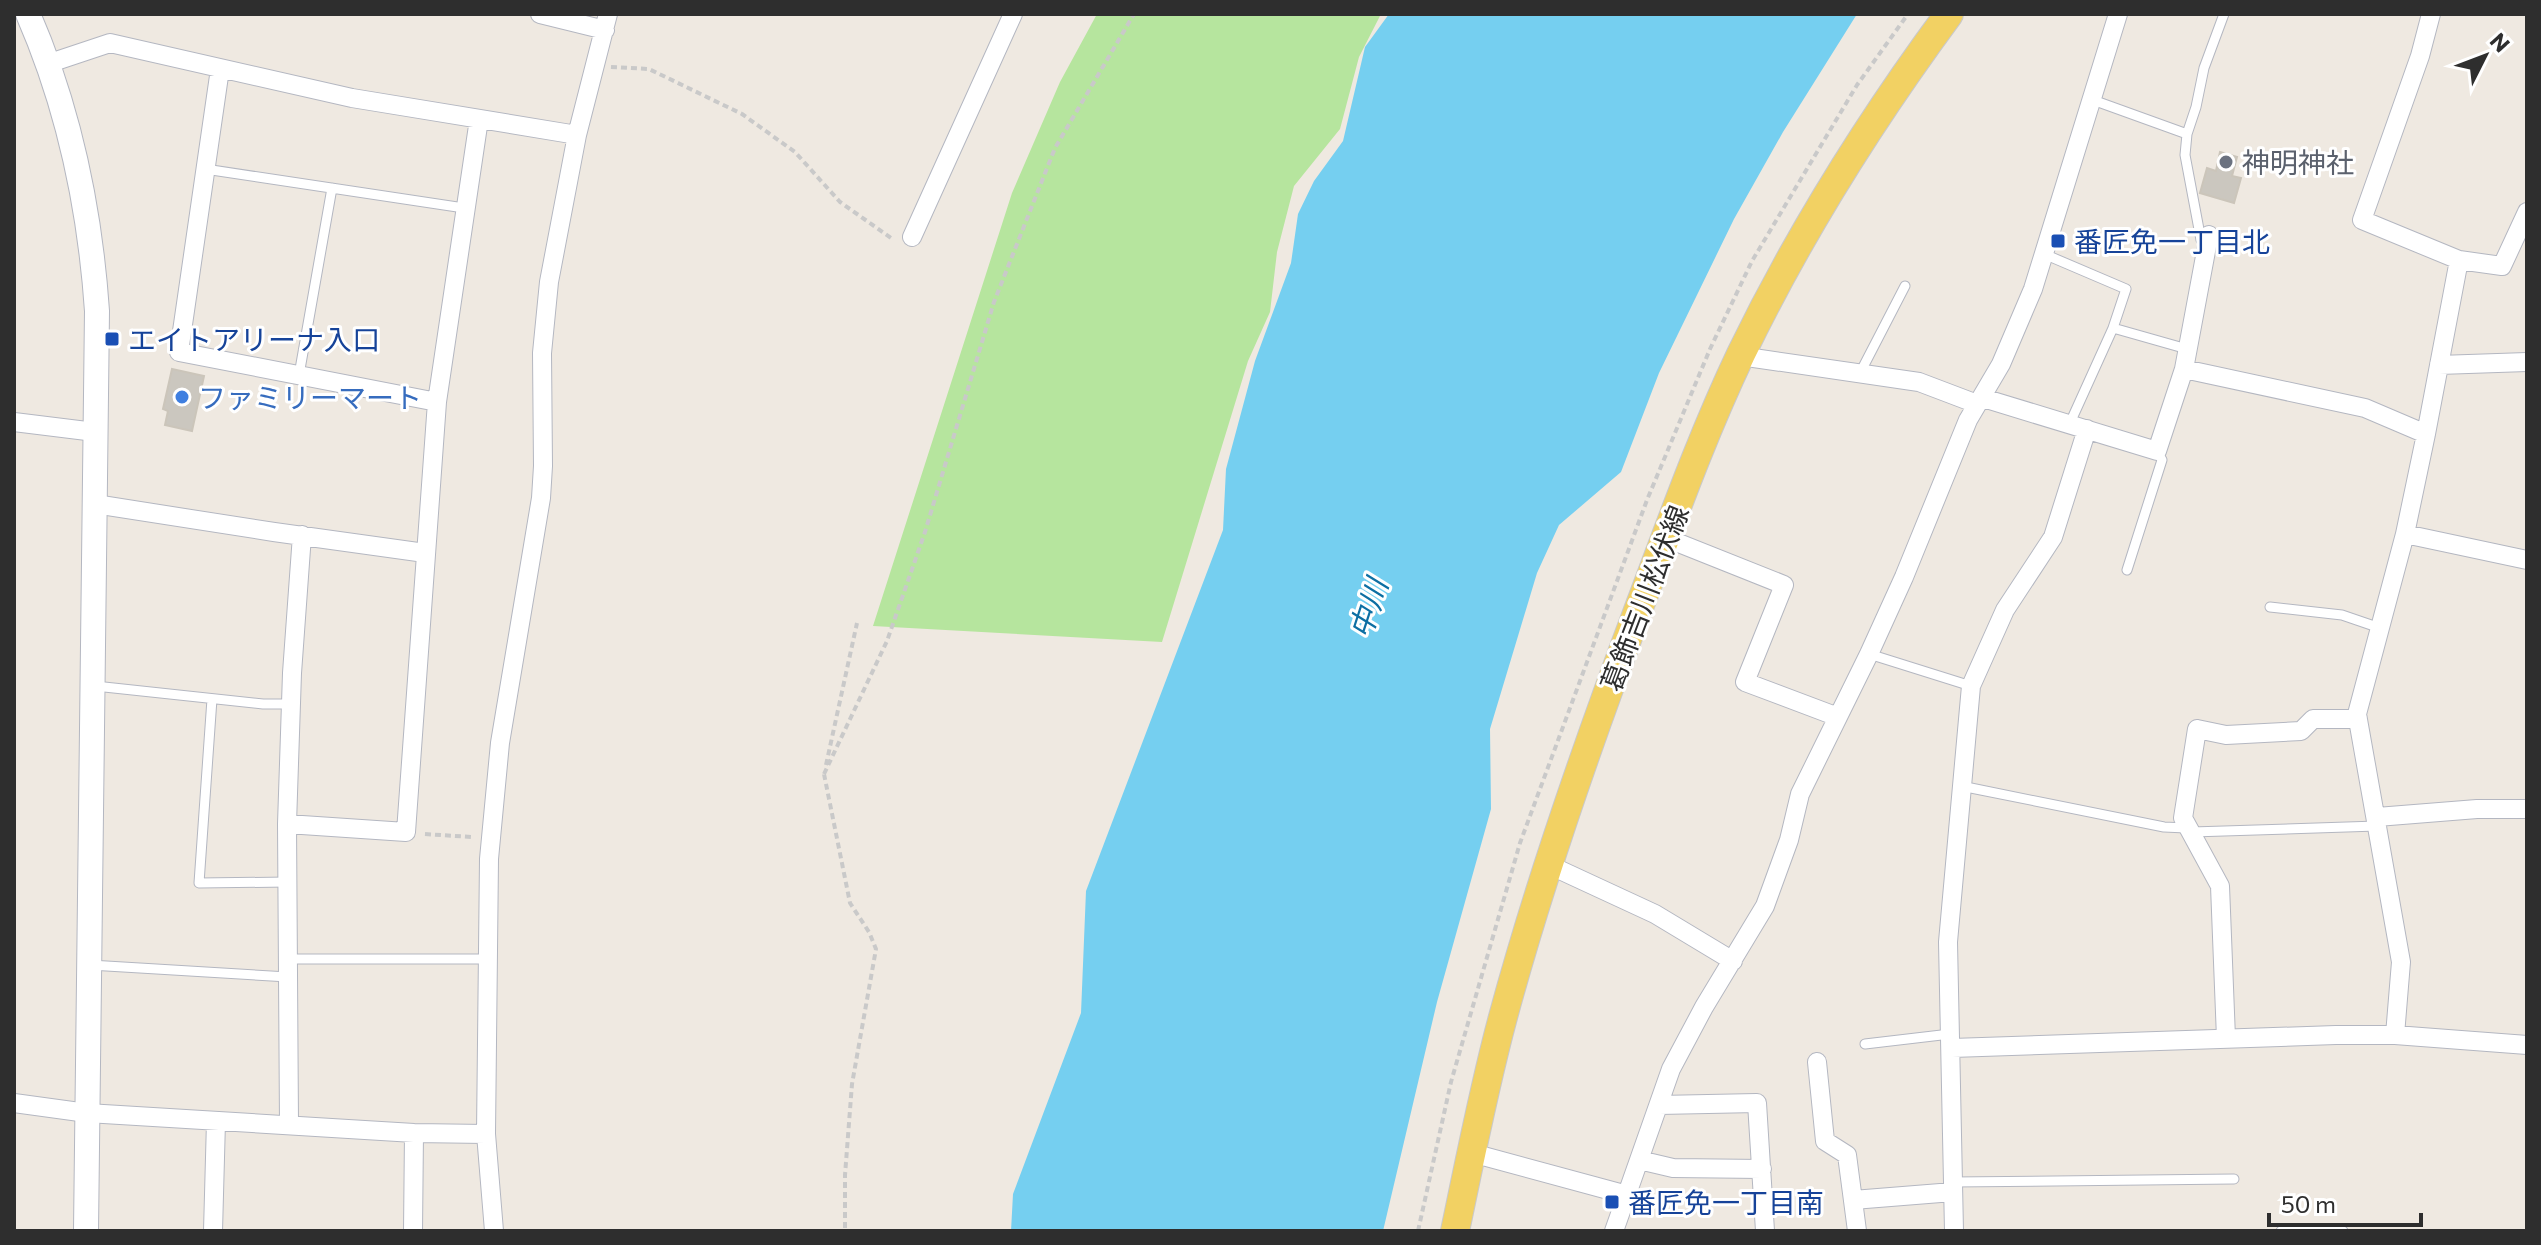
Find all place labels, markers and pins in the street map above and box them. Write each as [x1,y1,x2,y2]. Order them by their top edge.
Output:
place label: 神明神社 [2242,145,2354,179]
marker: 神明神社 [2217,153,2235,171]
place label: 番匠免一丁目北 [2074,224,2270,258]
marker: 番匠免一丁目北 [2049,232,2067,250]
place label: エイトアリーナ入口 [128,322,380,356]
marker: エイトアリーナ入口 [103,330,121,348]
place label: ファミリーマート [198,380,422,414]
marker: ファミリーマート [173,388,191,406]
place label: 番匠免一丁目南 [1628,1185,1824,1219]
marker: 番匠免一丁目南 [1603,1193,1621,1211]

